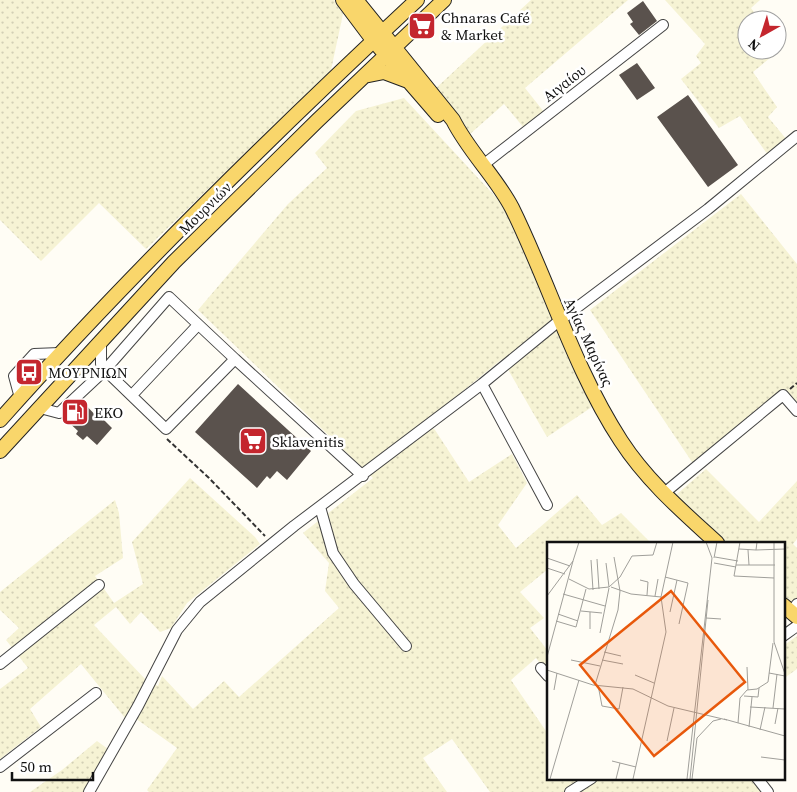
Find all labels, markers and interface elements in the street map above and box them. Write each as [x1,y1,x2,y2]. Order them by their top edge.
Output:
place label: Chnaras Café & Market [441,7,530,45]
north arrow [737,10,787,60]
supermarket icon: Chnaras Café & Market [407,11,437,41]
text: N [744,34,764,56]
street label: Αιγαίου [538,59,590,106]
street label: Μουρνιών [174,177,236,239]
street label: Αγίας Μαρίνας [559,294,619,390]
bus stop icon: ΜΟΥΡΝΙΩΝ [14,357,44,387]
place label: ΜΟΥΡΝΙΩΝ [48,362,128,383]
fuel station icon: EKO [60,397,90,427]
place label: EKO [94,402,123,423]
supermarket icon: Sklavenitis [238,426,268,456]
place label: Sklavenitis [272,431,344,452]
inset map [547,542,784,780]
scale bar [12,750,94,782]
text: 50 m [20,756,52,777]

